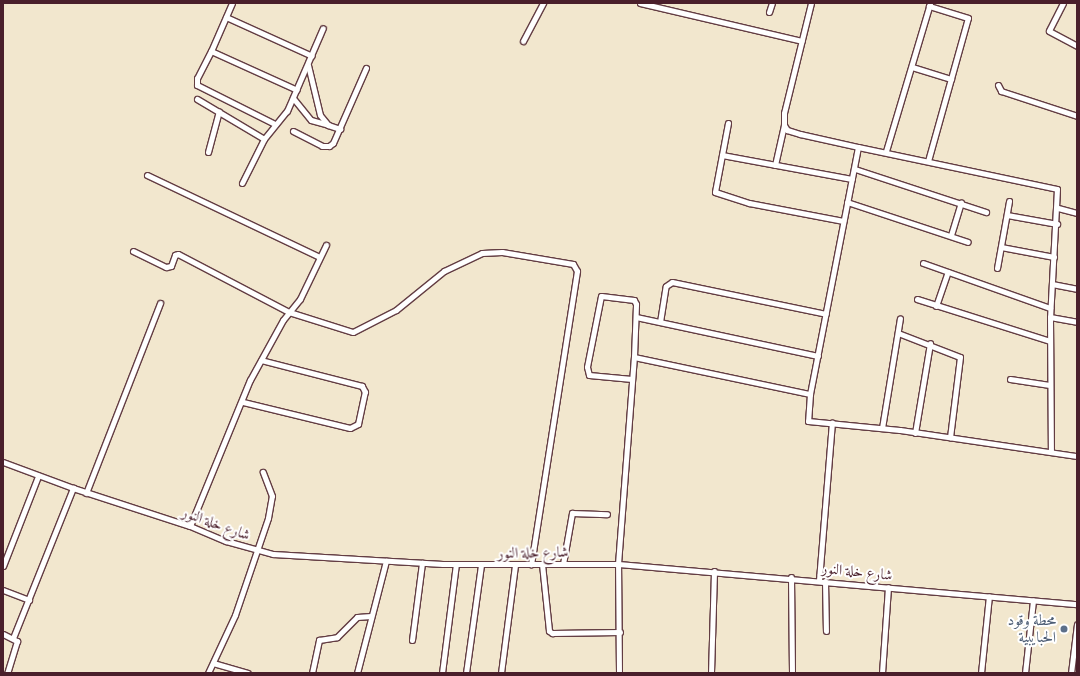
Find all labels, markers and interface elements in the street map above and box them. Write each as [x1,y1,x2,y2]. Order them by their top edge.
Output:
street label: شارع خلة النور [180,503,252,545]
street label: شارع خلة النور [497,543,569,563]
street label: شارع خلة النور [821,559,893,585]
place label: محطة وقود الحبايبية [1007,611,1056,646]
marker: محطة وقود الحبايبية [1059,624,1069,634]

